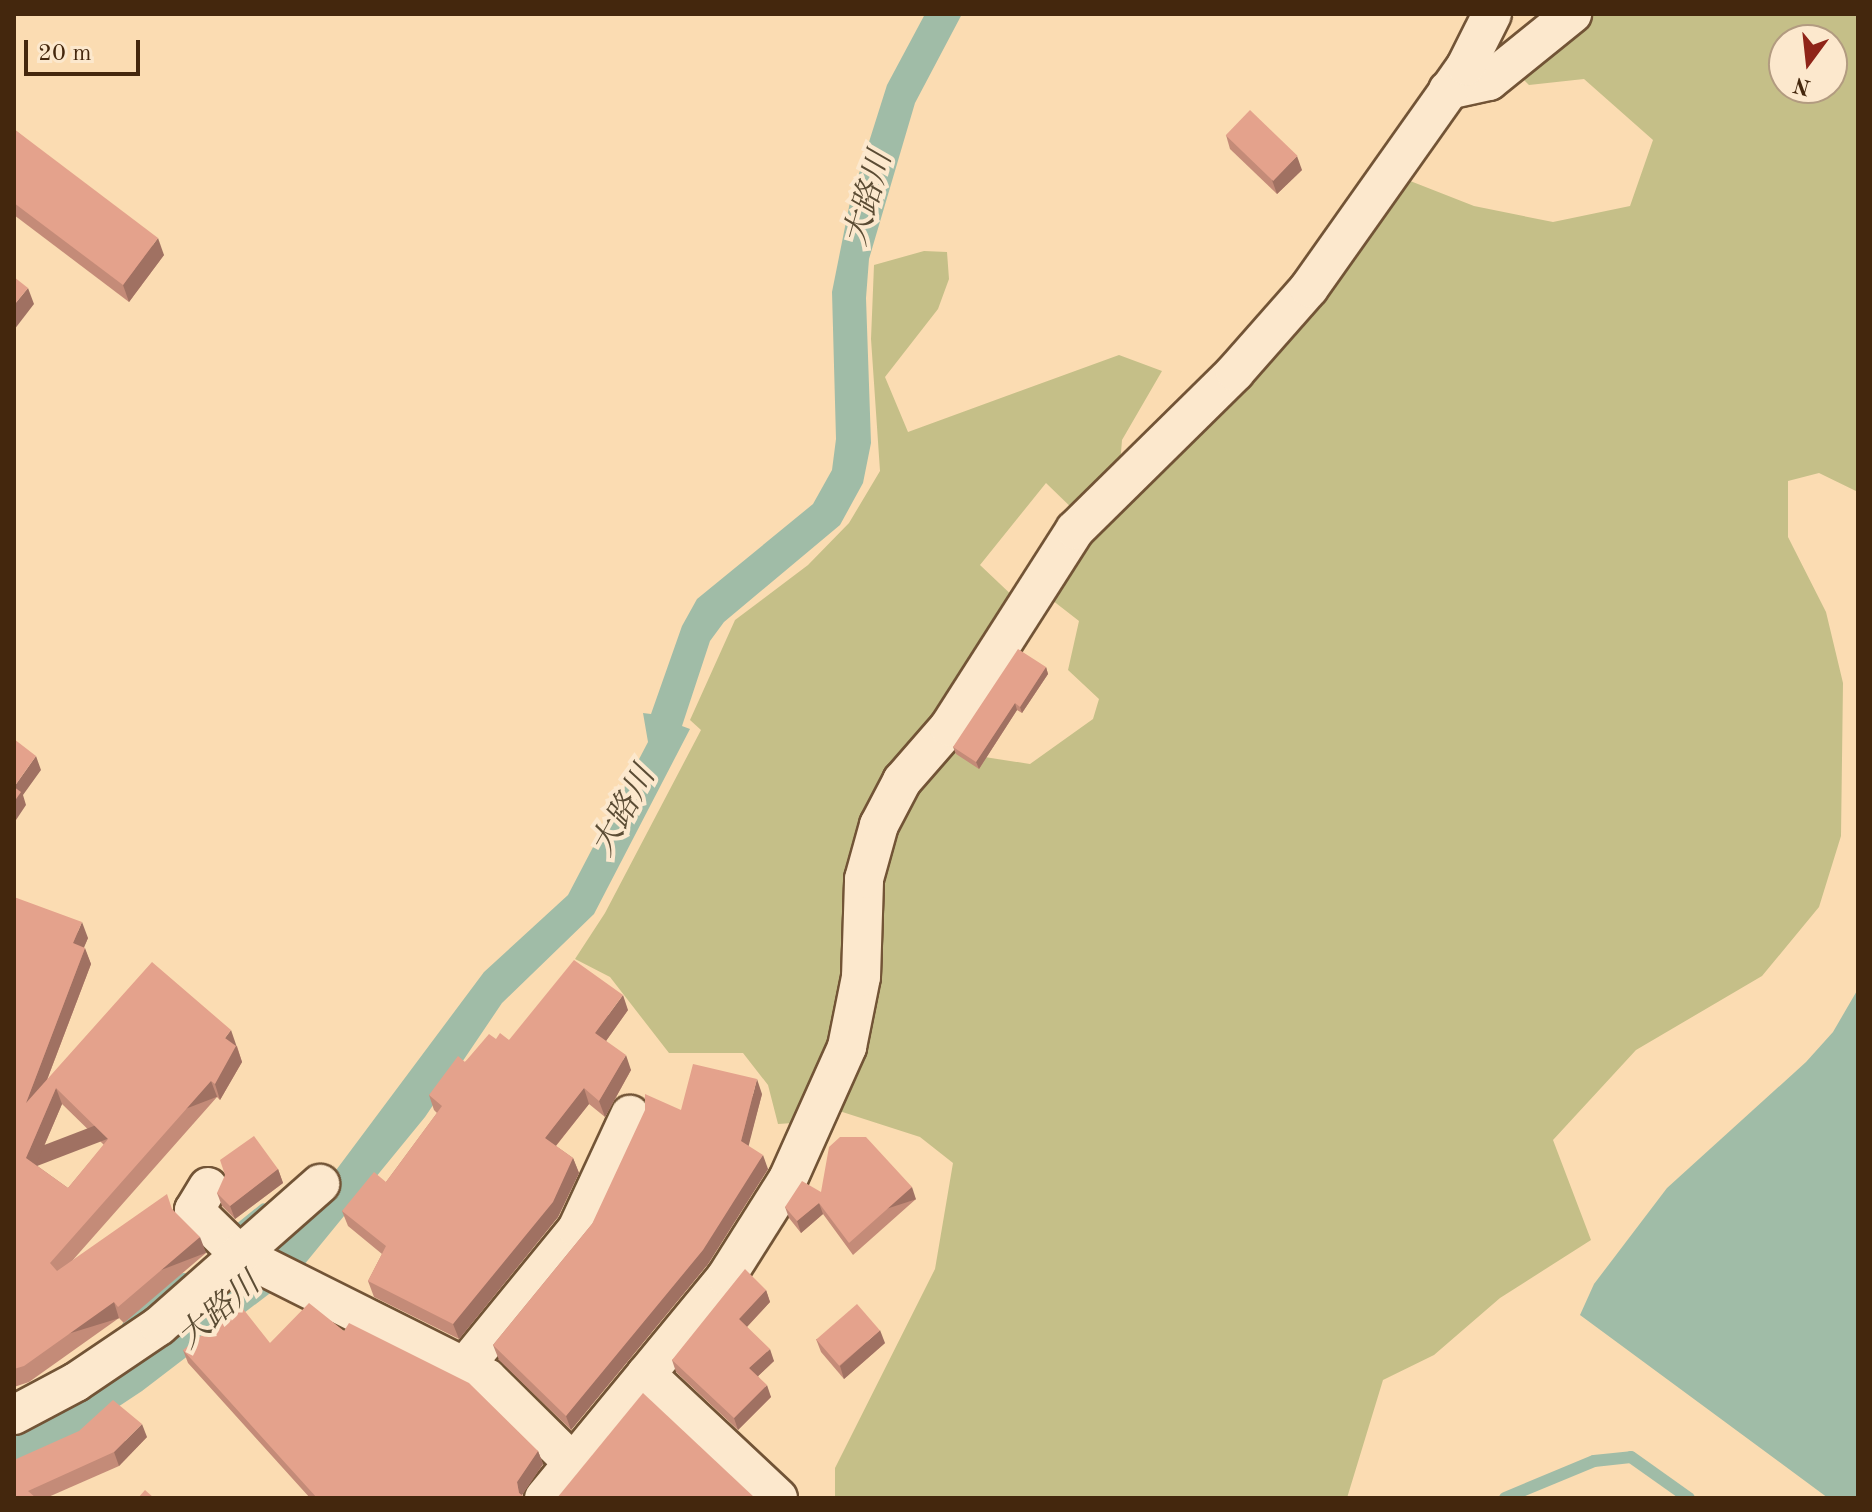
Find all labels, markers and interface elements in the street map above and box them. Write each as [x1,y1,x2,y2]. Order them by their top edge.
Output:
scale bar [28,24,144,74]
north arrow [1768,24,1848,104]
text: 20 m [38,42,92,66]
text: N [1791,72,1813,98]
water label: 大路川 [838,148,902,250]
water label: 大路川 [585,761,665,863]
water label: 大路川 [171,1266,269,1358]

